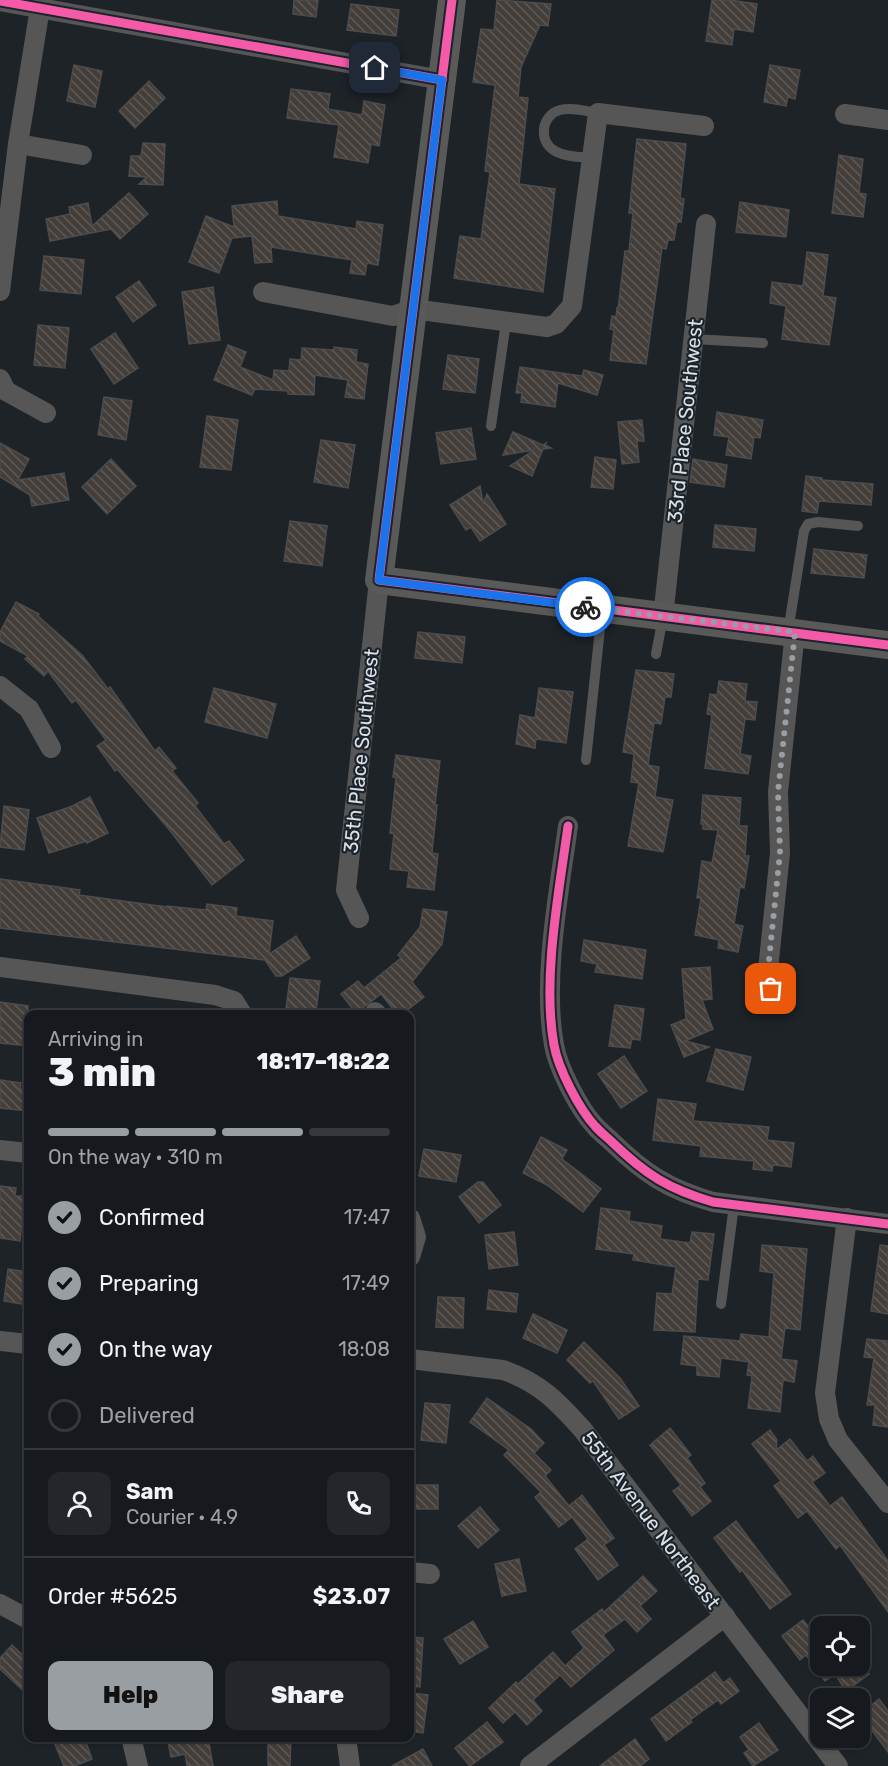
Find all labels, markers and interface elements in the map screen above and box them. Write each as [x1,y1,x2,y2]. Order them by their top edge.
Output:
pin [349,42,400,93]
icon: home [358,51,391,84]
street label: 33rd Place Southwest [662,318,708,524]
courier [555,577,615,637]
icon: bike [569,591,602,624]
street label: 35th Place Southwest [338,647,384,854]
pin [745,963,796,1014]
icon: bag [754,972,787,1005]
text: Arriving in [48,1027,143,1051]
text: 18:17–18:22 [257,1048,390,1075]
text: 3 min [48,1050,156,1096]
text: On the way · 310 m [48,1145,223,1169]
icon: check [48,1201,81,1234]
text: Confirmed [99,1204,205,1231]
text: 17:47 [344,1205,390,1229]
icon: check [48,1267,81,1300]
text: Preparing [99,1270,199,1297]
text: 17:49 [342,1271,390,1295]
icon: check [48,1333,81,1366]
text: On the way [99,1336,213,1363]
text: 18:08 [338,1337,390,1361]
text: Delivered [99,1402,195,1429]
street label: 55th Avenue Northeast [576,1426,726,1614]
button: person [48,1472,111,1535]
button: phone [327,1472,390,1535]
text: Sam [126,1478,174,1505]
text: Courier · 4.9 [126,1505,238,1529]
text: Order #5625 [48,1583,177,1610]
text: $23.07 [313,1583,390,1610]
map controls [810,1616,870,1748]
button: locate [810,1616,870,1676]
button: Help [48,1661,213,1730]
button: Share [225,1661,390,1730]
button: layers [810,1688,870,1748]

